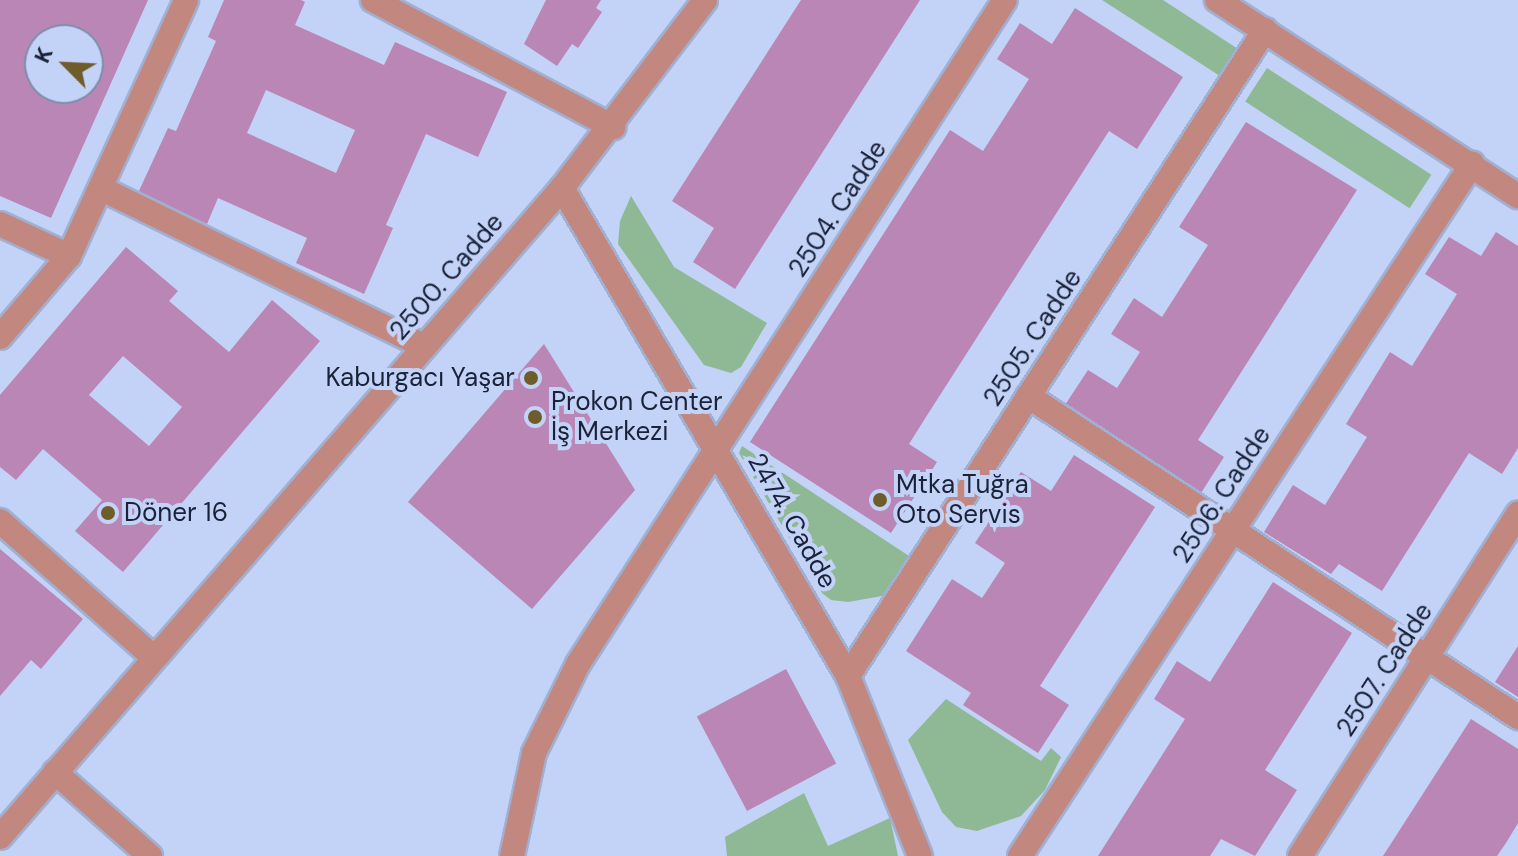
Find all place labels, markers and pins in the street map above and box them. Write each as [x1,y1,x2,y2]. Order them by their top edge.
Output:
place label: Kaburgacı Yaşar [325,362,515,394]
marker: Kaburgacı Yaşar [522,369,540,387]
place label: Prokon Center İş Merkezi [551,386,723,448]
marker: Prokon Center İş Merkezi [526,408,544,426]
place label: Mtka Tuğra Oto Servis [896,469,1029,530]
marker: Mtka Tuğra Oto Servis [871,491,889,509]
place label: Döner 16 [124,497,228,529]
marker: Döner 16 [99,504,117,522]

